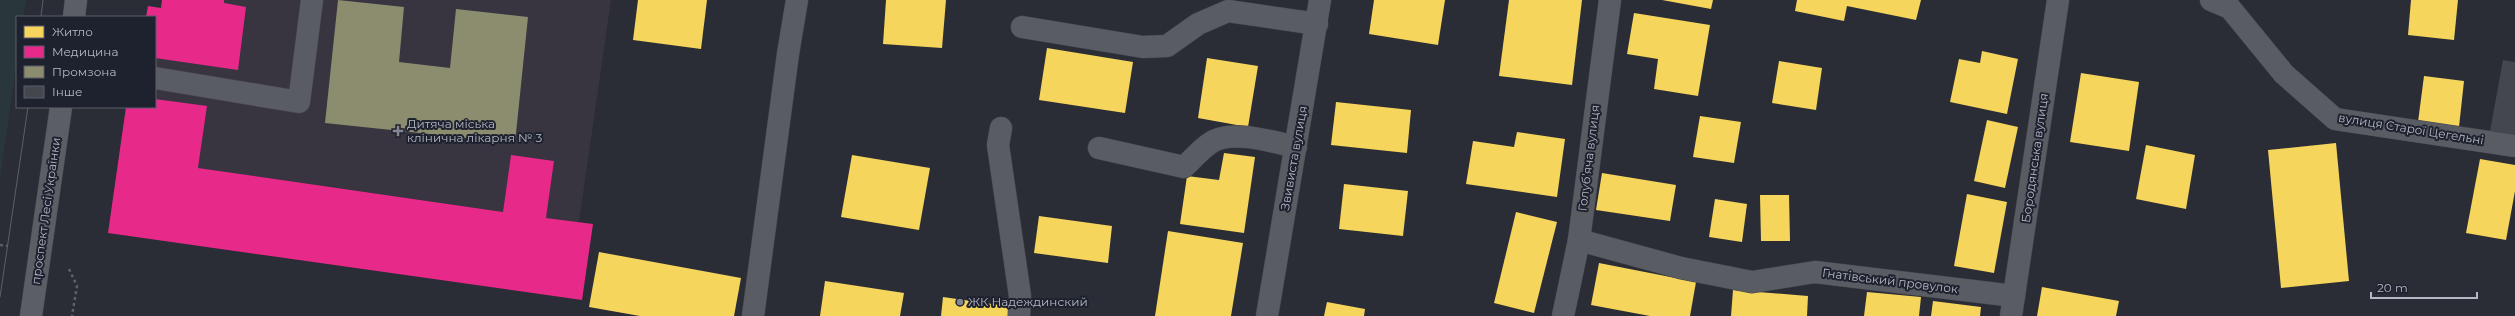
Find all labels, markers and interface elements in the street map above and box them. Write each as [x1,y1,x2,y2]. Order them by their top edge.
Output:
legend [16,16,156,108]
text: Житло [52,24,93,39]
text: Медицина [52,44,118,59]
text: Промзона [52,64,116,79]
text: Інше [52,84,82,99]
street label: Бородянська вулиця [2018,92,2051,224]
street label: Звивиста вулиця [1277,104,1310,211]
street label: Голубʼяча вулиця [1575,104,1602,212]
street label: вулиця Старої Цегельні [2337,110,2485,147]
place label: Дитяча міська клінична лікарня № 3 [407,116,543,145]
marker: Дитяча міська клінична лікарня № 3 [392,125,404,137]
street label: проспект Лесі Українки [28,136,63,285]
street label: Гнатівський провулок [1821,265,1959,296]
scale bar [2371,274,2477,300]
text: 20 m [2377,280,2408,295]
place label: ЖК Надеждинский [968,294,1088,309]
marker: ЖК Надеждинский [955,297,965,307]

